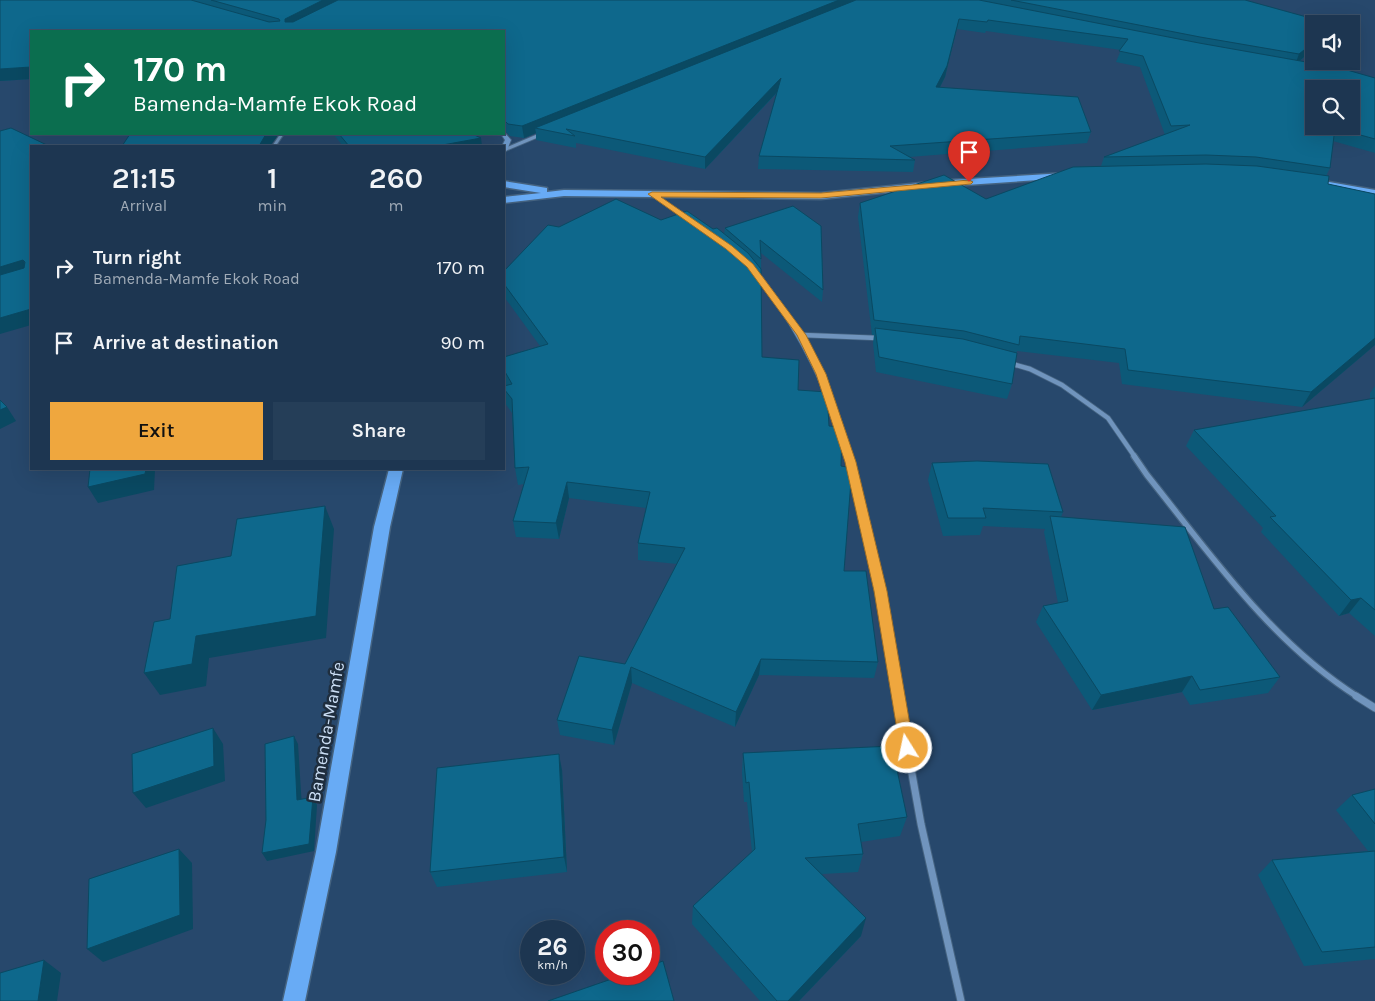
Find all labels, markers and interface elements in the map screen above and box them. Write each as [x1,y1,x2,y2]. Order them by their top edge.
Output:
map controls [1305,15,1360,135]
button: sound [1305,15,1360,70]
text: 170 m [133,49,227,90]
icon: right [50,50,115,115]
button: search [1305,80,1360,135]
text: Bamenda-Mamfe Ekok Road [133,91,417,117]
pin [948,131,990,182]
icon: arrive [955,138,983,166]
text: 21:15 [112,160,176,196]
text: 1 [267,160,277,196]
text: 260 [369,160,423,196]
text: Arrival [120,196,167,215]
text: min [258,196,287,215]
text: m [388,196,403,215]
text: Turn right [93,247,182,269]
icon: right [50,254,78,282]
text: 170 m [436,257,485,279]
text: Bamenda-Mamfe Ekok Road [93,269,300,288]
icon: arrive [50,329,78,357]
text: Arrive at destination [93,332,279,354]
text: 90 m [440,332,485,354]
button: Exit [50,402,263,460]
button: Share [273,402,485,460]
street label: Bamenda-Mamfe [303,660,349,804]
position arrow [880,721,932,773]
speed limit sign: 30 [595,920,660,985]
text: 26 [537,932,568,961]
text: km/h [537,958,568,972]

